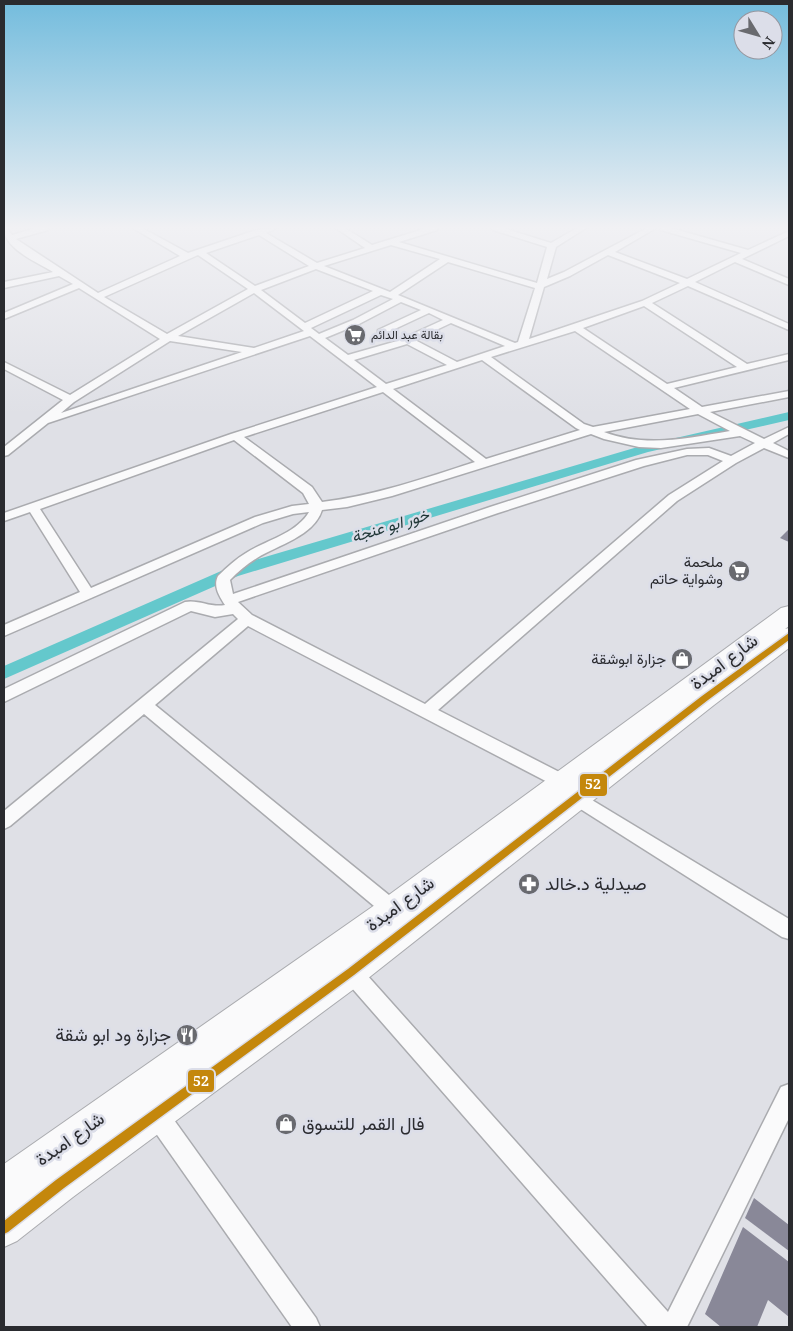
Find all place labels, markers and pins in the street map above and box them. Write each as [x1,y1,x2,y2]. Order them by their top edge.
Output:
supermarket icon: بقالة عبد الدائم [343,323,367,347]
place label: بقالة عبد الدائم [371,326,443,343]
place label: ملحمة وشواية حاتم [650,551,723,589]
supermarket icon: ملحمة وشواية حاتم [727,559,751,583]
shop icon: جزارة ابوشقة [670,647,694,671]
place label: جزارة ابوشقة [591,648,666,668]
place label: صيدلية د.خالد [545,871,647,895]
pharmacy icon: صيدلية د.خالد [517,872,541,896]
place label: جزارة ود ابو شقة [55,1022,171,1046]
restaurant icon: جزارة ود ابو شقة [175,1023,199,1047]
place label: فال القمر للتسوق [302,1111,424,1135]
shop icon: فال القمر للتسوق [274,1112,298,1136]

